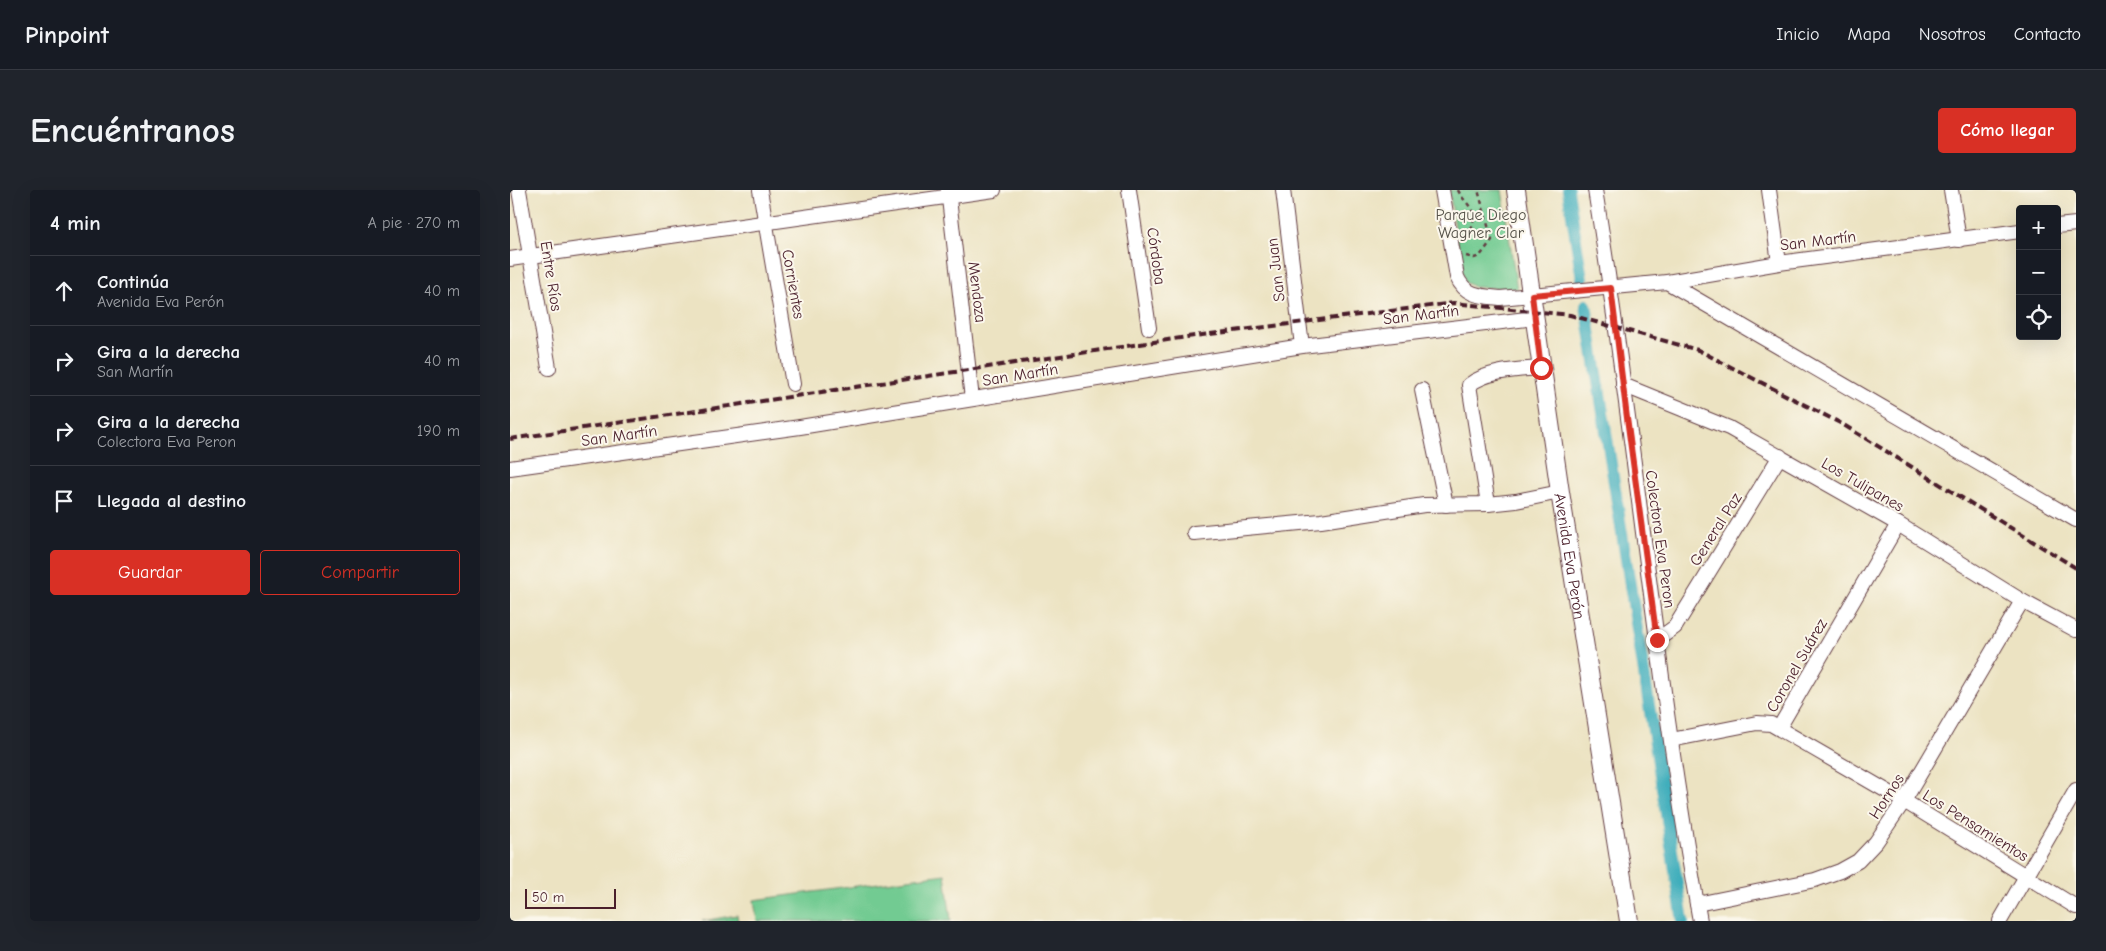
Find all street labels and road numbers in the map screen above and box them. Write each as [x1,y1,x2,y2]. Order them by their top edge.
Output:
street label: Córdoba [1143,226,1169,286]
street label: San Martín [1779,227,1857,255]
street label: San Juan [1263,237,1289,303]
street label: Entre Ríos [537,240,565,313]
street label: Corrientes [778,248,808,321]
street label: Mendoza [964,260,990,324]
street label: San Martín [1382,301,1460,329]
street label: San Martín [981,360,1059,390]
street label: San Martín [580,422,658,450]
street label: Los Tulipanes [1818,454,1907,516]
street label: Colectora Eva Peron [1641,469,1679,609]
street label: General Paz [1686,490,1745,569]
street label: Avenida Eva Perón [1550,492,1588,621]
street label: Coronel Suárez [1763,616,1831,715]
street label: Hornos [1866,770,1908,823]
street label: Los Pensamientos [1919,786,2032,866]

